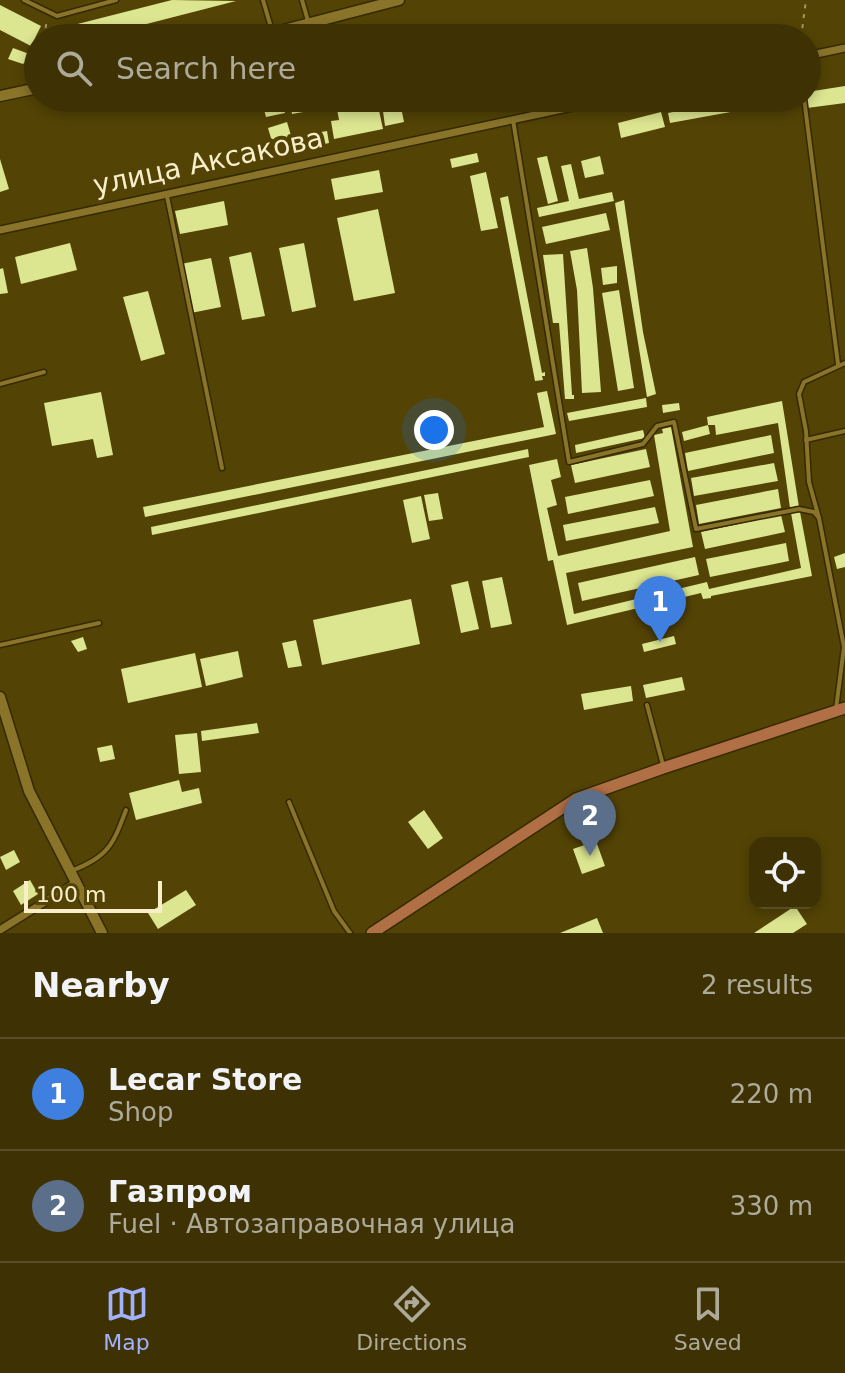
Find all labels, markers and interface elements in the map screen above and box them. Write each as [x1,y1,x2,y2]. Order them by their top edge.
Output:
search box [24,24,821,112]
icon: search [52,46,96,90]
text: Search here [116,51,296,86]
street label: улица Аксакова [90,121,326,202]
your location [414,410,454,450]
pin: 1 [634,576,686,642]
pin: 2 [564,790,616,856]
map controls [749,837,821,909]
button: locate [749,837,821,909]
scale bar [24,877,162,913]
text: 100 m [36,882,106,907]
text: Nearby [32,965,170,1005]
text: 2 results [701,970,813,1000]
text: Lecar Store [108,1062,302,1097]
text: 1 [49,1079,67,1109]
text: 220 m [730,1079,813,1109]
text: Shop [108,1097,173,1127]
text: Газпром [108,1174,252,1209]
text: 2 [49,1191,67,1221]
text: 330 m [730,1191,813,1221]
text: Fuel · Автозаправочная улица [108,1209,515,1239]
tab: Map [103,1282,150,1355]
tab: Directions [356,1282,467,1355]
tab: Saved [674,1282,742,1355]

